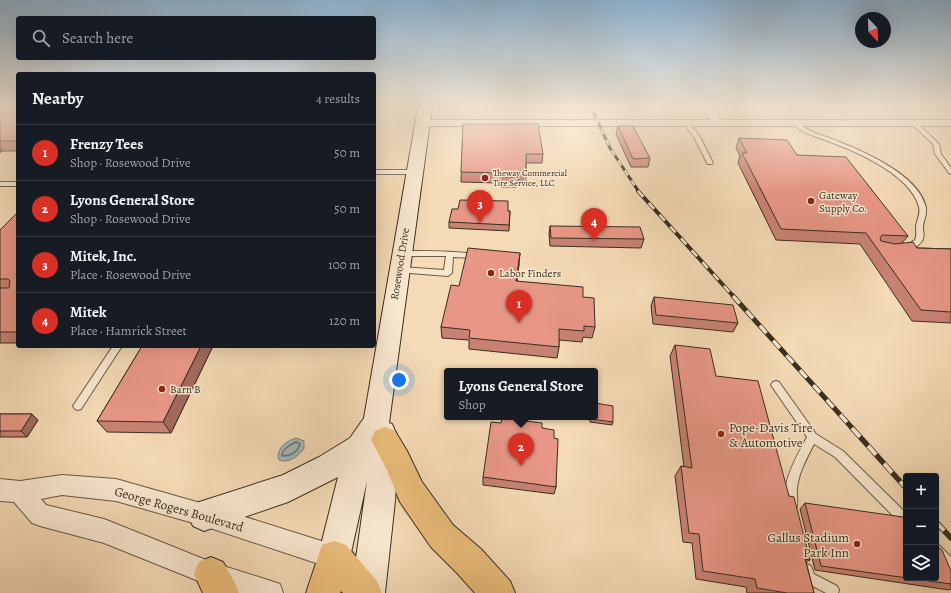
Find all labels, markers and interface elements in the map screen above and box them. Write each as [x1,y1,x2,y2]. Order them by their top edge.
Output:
north arrow [855,12,891,48]
search box [16,16,376,60]
icon: search [30,27,52,49]
text: Search here [62,28,133,48]
text: Nearby [32,87,83,110]
text: 4 results [316,90,360,107]
text: Frenzy Tees [70,134,143,154]
text: 1 [43,144,47,161]
text: 50 m [334,144,360,161]
text: Shop · Rosewood Drive [70,154,190,171]
place label: Theway Commercial Tire Service, LLC [493,167,568,189]
marker: Theway Commercial Tire Service, LLC [480,173,490,183]
place label: Gateway Supply Co. [819,188,867,216]
text: Lyons General Store [70,190,195,210]
pin: 3 [467,190,493,223]
marker: Gateway Supply Co. [806,196,816,206]
text: 2 [42,200,48,217]
text: 50 m [334,200,360,217]
pin: 4 [581,208,607,241]
text: Shop · Rosewood Drive [70,210,190,227]
street label: Rosewood Drive [387,227,413,301]
text: Mitek, Inc. [70,246,137,266]
text: 3 [42,256,48,273]
text: 100 m [328,256,360,273]
text: Place · Rosewood Drive [70,266,191,283]
place label: Labor Finders [499,266,561,281]
marker: Labor Finders [486,268,496,278]
pin: 1 [506,290,532,323]
text: Mitek [70,302,107,322]
text: 4 [42,312,48,329]
text: 120 m [329,312,360,329]
text: Place · Hamrick Street [70,322,187,339]
popup [444,368,598,420]
your location [389,370,409,390]
text: Lyons General Store [459,376,583,396]
place label: Barn B [170,382,201,397]
marker: Barn B [157,384,167,394]
text: Shop [459,396,486,413]
place label: Pope-Davis Tire & Automotive [729,419,813,451]
marker: Pope-Davis Tire & Automotive [716,429,726,439]
pin: 2 [508,433,534,466]
map controls [903,473,939,581]
button: + [903,473,939,509]
street label: George Rogers Boulevard [113,482,245,536]
button: − [903,509,939,545]
place label: Gallus Stadium Park Inn [767,529,849,561]
marker: Gallus Stadium Park Inn [852,539,862,549]
button: layers [903,545,939,581]

